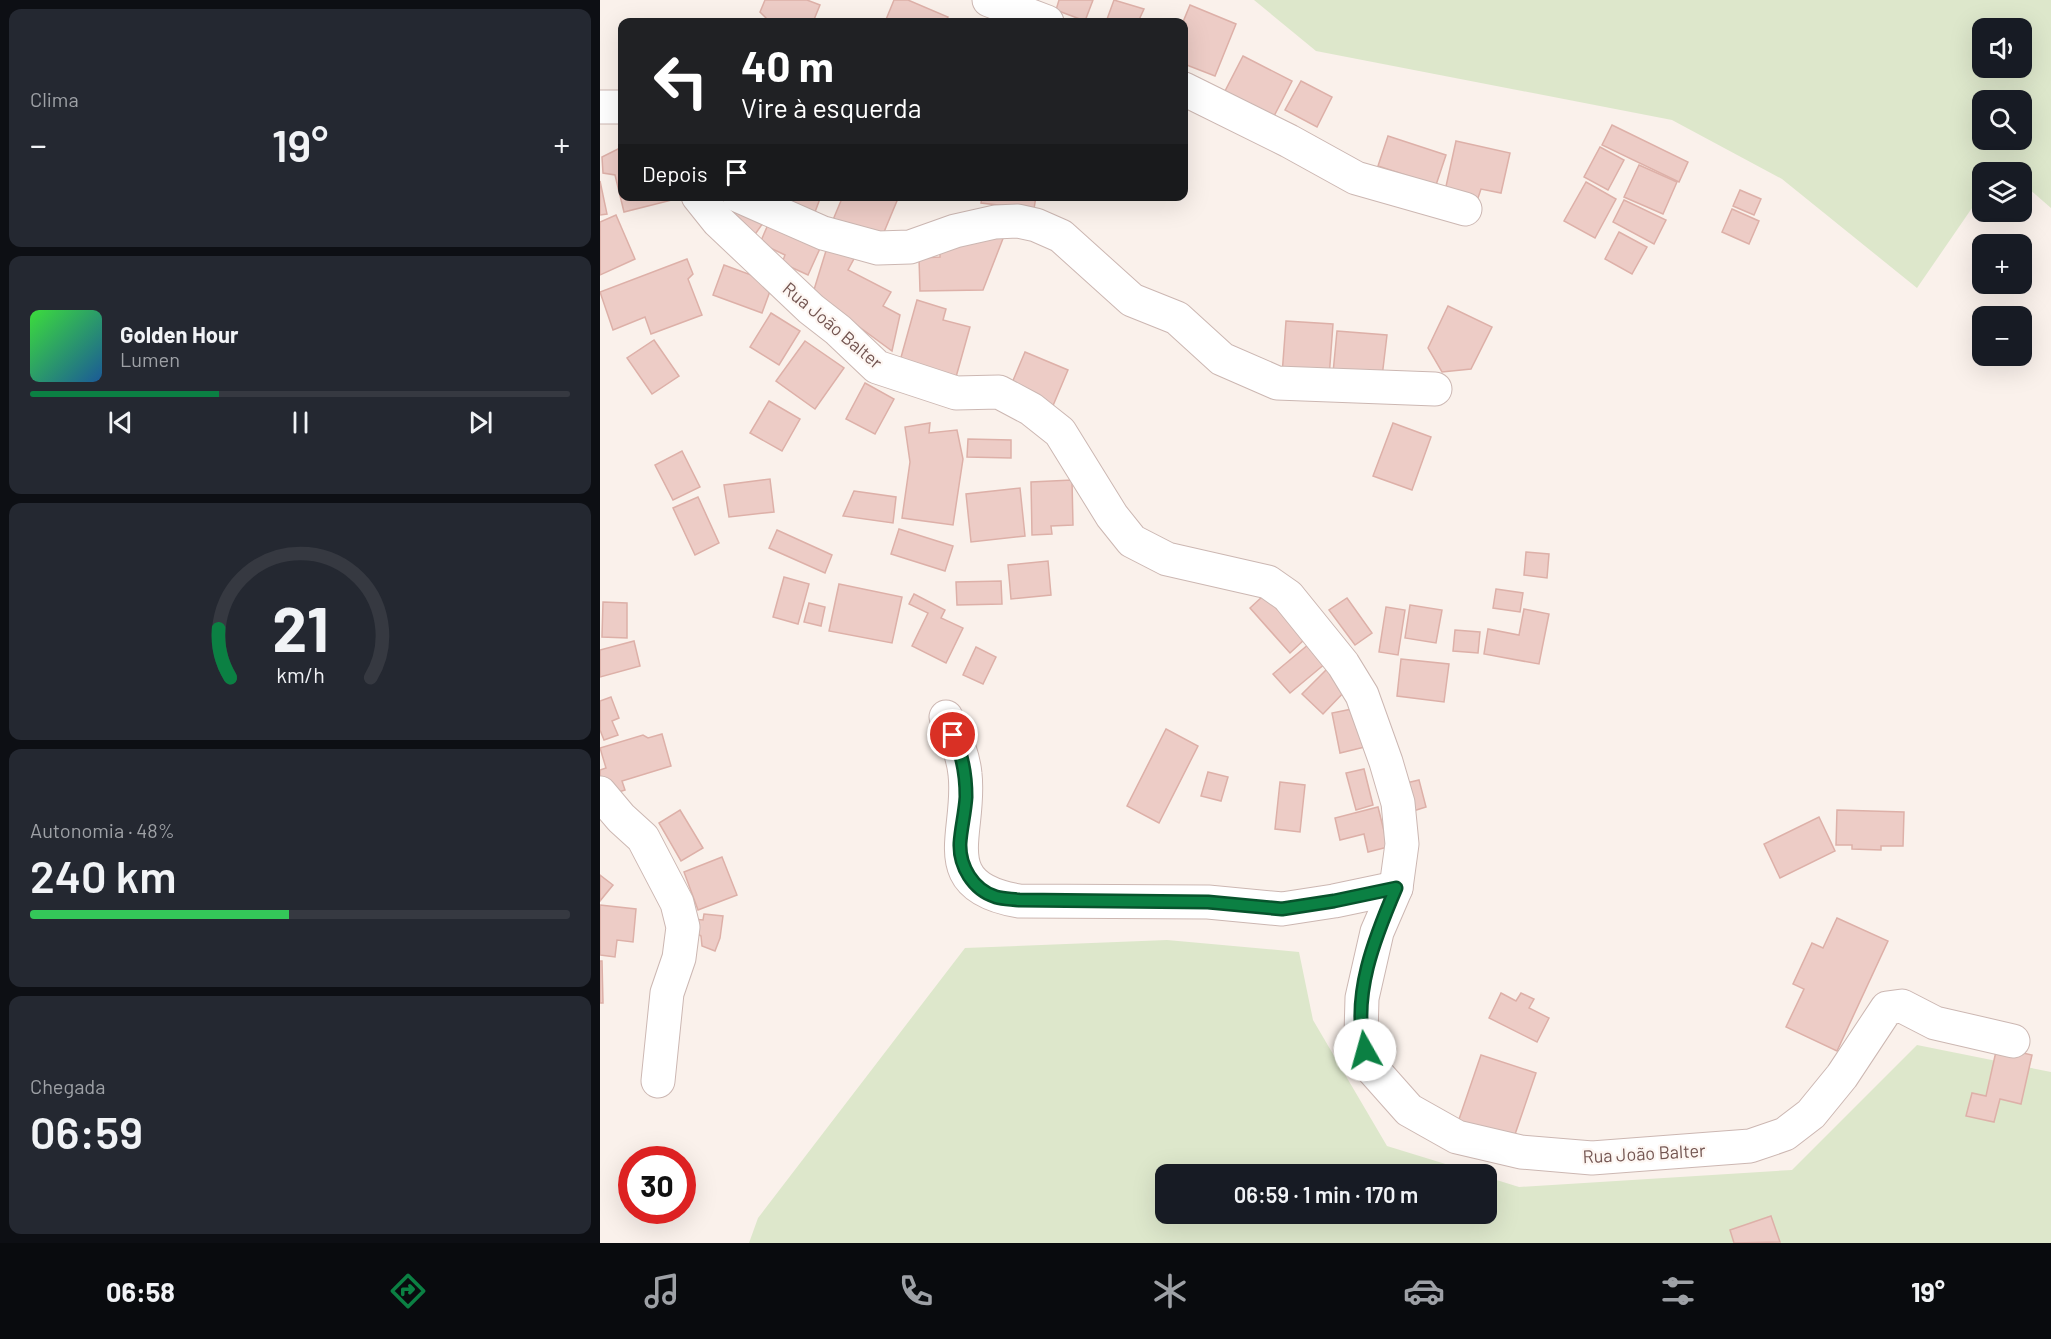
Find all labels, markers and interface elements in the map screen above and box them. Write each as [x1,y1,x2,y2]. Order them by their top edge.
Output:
map controls [1972,18,2032,366]
button: sound [1972,18,2032,78]
text: 40 m [741,40,834,90]
icon: left [642,42,720,120]
text: Clima [30,87,79,111]
button: search [1972,90,2032,150]
text: Vire à esquerda [741,91,922,123]
text: 19° [272,117,328,171]
text: − [30,124,47,164]
text: + [554,124,570,164]
icon: arrive [720,156,753,189]
text: Depois [642,160,708,186]
button: layers [1972,162,2032,222]
button: + [1972,234,2032,294]
street label: Rua João Balter [779,277,888,373]
button: − [1972,306,2032,366]
text: Golden Hour [120,321,238,347]
text: Lumen [120,347,180,371]
icon: previous [104,406,137,439]
icon: pause [284,406,317,439]
icon: next [464,406,497,439]
text: 21 [272,591,328,665]
text: km/h [276,663,324,688]
pin [927,709,978,760]
icon: arrive [936,718,969,751]
text: Autonomia · 48% [30,818,175,842]
text: 240 km [30,848,176,902]
position arrow [1333,1018,1397,1082]
text: Chegada [30,1074,106,1098]
text: 06:59 [30,1104,143,1158]
street label: Rua João Balter [1582,1139,1706,1167]
speed limit sign: 30 [618,1146,696,1224]
text: 06:59 · 1 min · 170 m [1234,1181,1418,1207]
icon: directions [387,1270,429,1312]
icon: music [641,1270,683,1312]
icon: phone [895,1270,937,1312]
icon: climate [1149,1270,1191,1312]
icon: car [1403,1270,1445,1312]
icon: filters [1657,1270,1699,1312]
text: 06:58 [106,1275,175,1307]
text: 19° [1911,1275,1945,1307]

